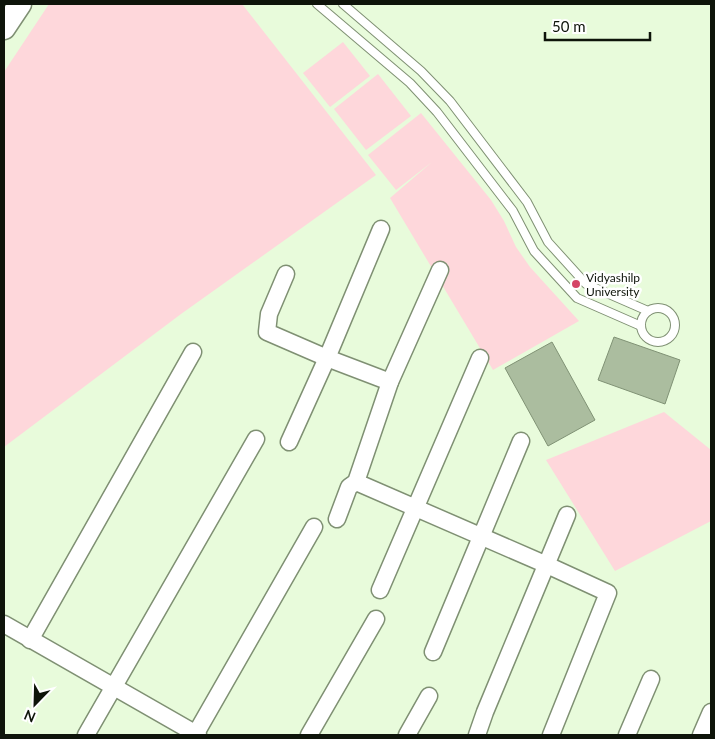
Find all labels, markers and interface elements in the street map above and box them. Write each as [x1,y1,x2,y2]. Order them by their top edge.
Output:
scale bar [545,10,650,42]
text: 50 m [552,17,586,35]
place label: Vidyashilp University [586,270,640,299]
marker: Vidyashilp University [570,278,582,290]
north arrow [10,679,60,729]
text: N [21,706,38,726]

